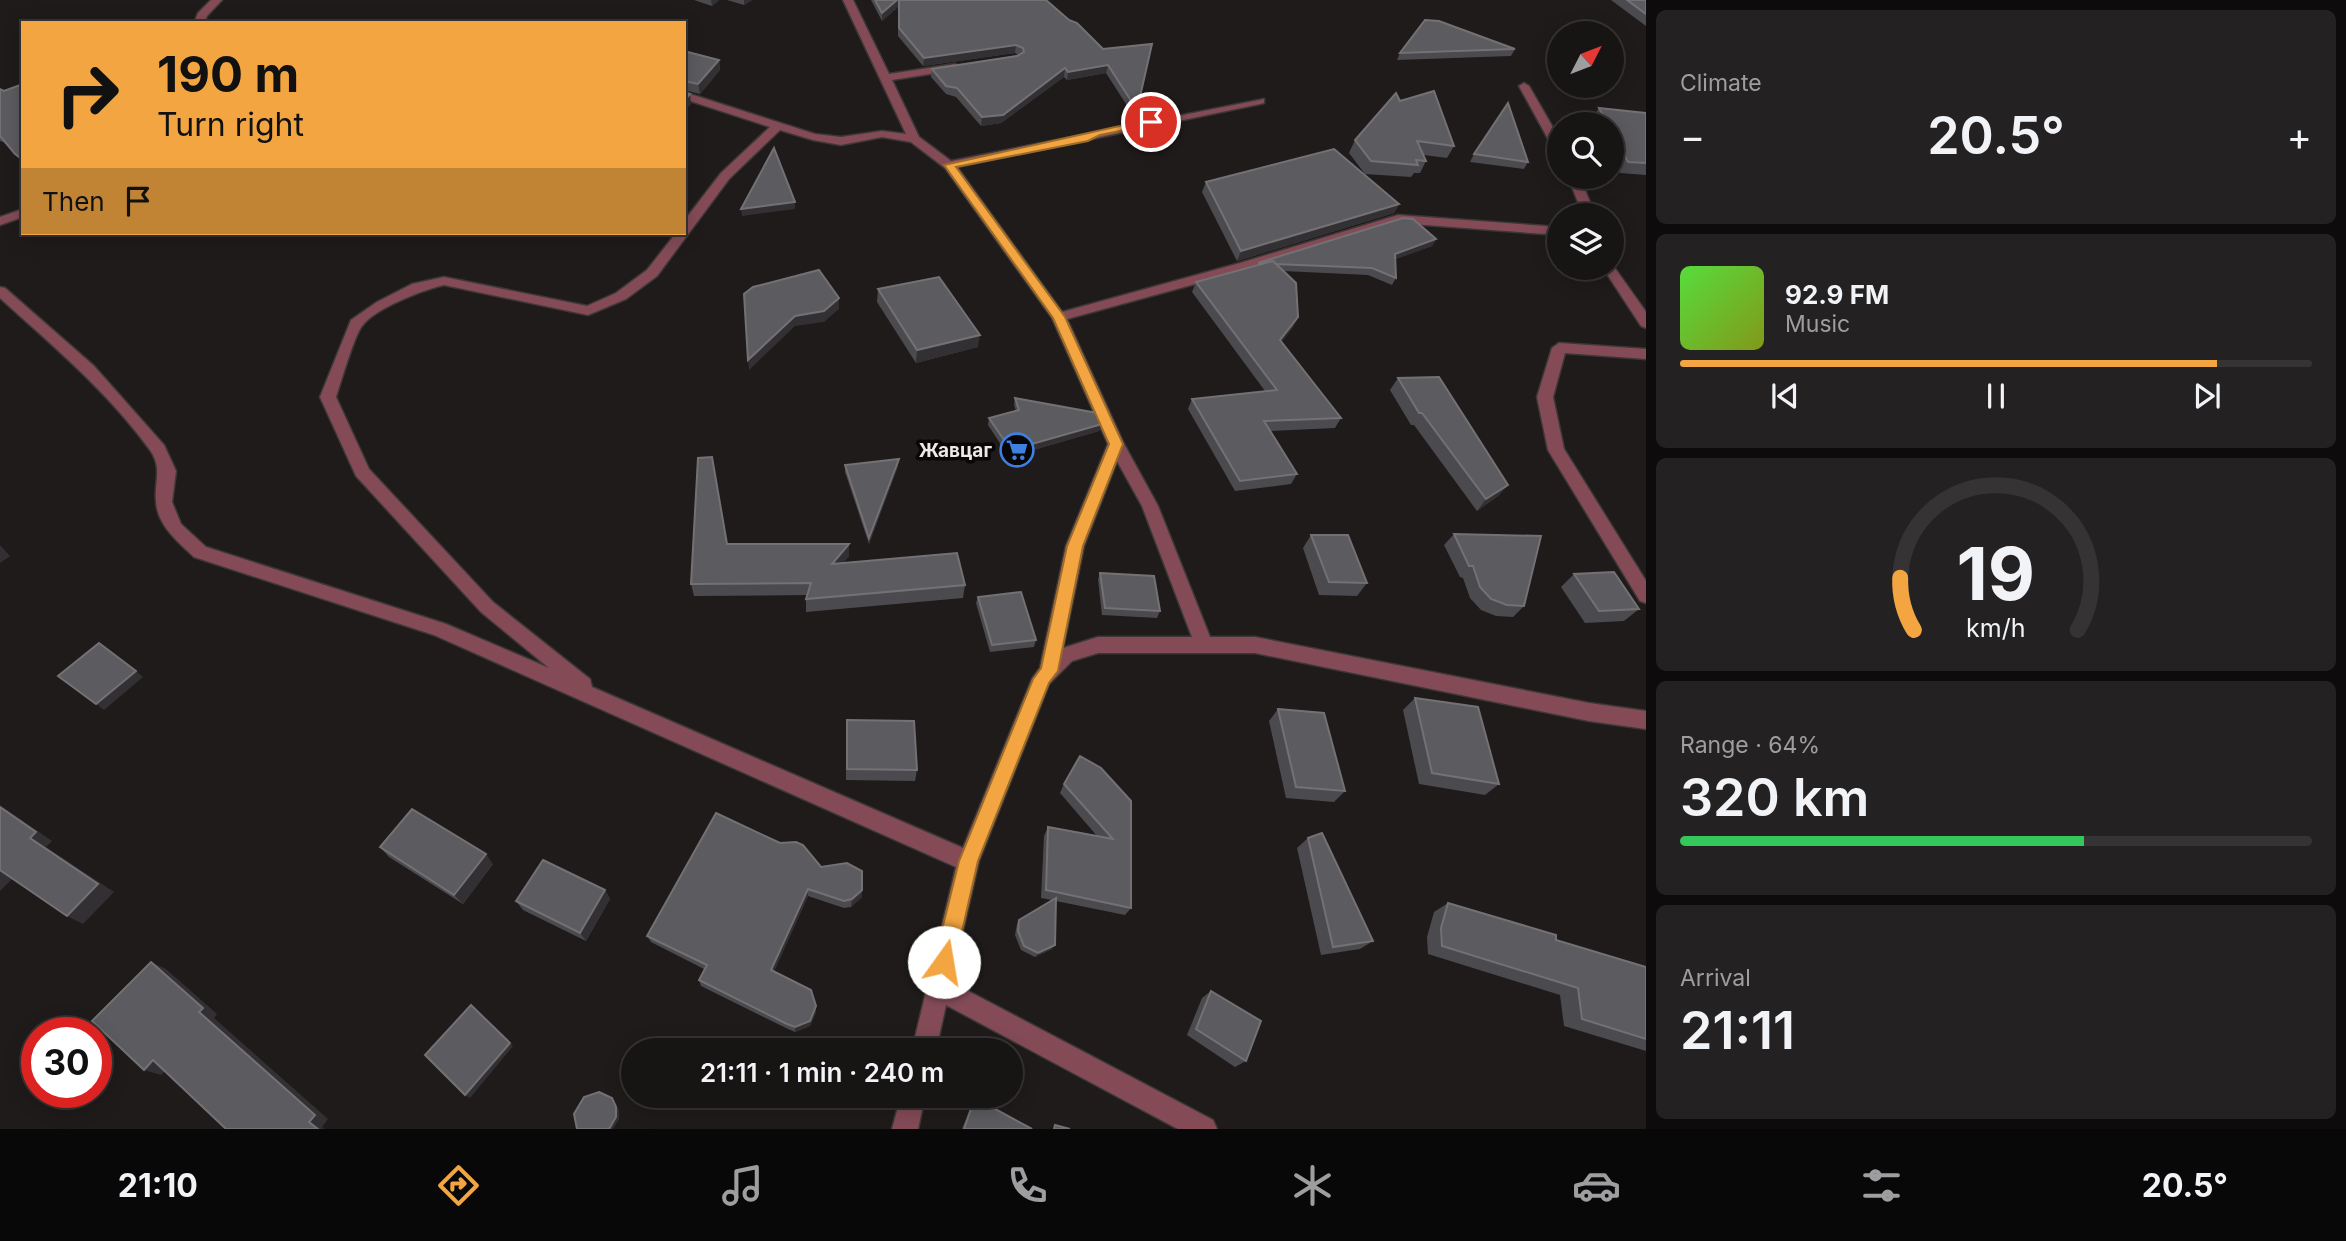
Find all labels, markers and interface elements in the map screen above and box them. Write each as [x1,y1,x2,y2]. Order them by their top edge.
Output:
north arrow [1547,21,1624,98]
map controls [1547,21,1624,280]
text: 190 m [157,45,299,104]
icon: right [42,49,133,140]
text: Climate [1680,69,1762,97]
pin [1121,92,1181,152]
icon: arrive [1132,103,1170,141]
text: 20.5° [1927,104,2065,167]
text: Turn right [157,105,304,144]
button: search [1547,112,1624,189]
text: − [1680,113,1705,159]
text: + [2287,113,2312,159]
icon: arrive [119,182,157,220]
text: Then [42,186,105,217]
button: layers [1547,203,1624,280]
text: 92.9 FM [1785,279,1889,310]
text: Music [1785,310,1850,338]
icon: previous [1766,377,1804,415]
icon: pause [1977,377,2015,415]
icon: next [2188,377,2226,415]
supermarket icon: Жавцаг [998,431,1036,469]
place label: Жавцаг [919,439,992,462]
text: 19 [1957,530,2035,619]
text: km/h [1966,613,2026,643]
text: Range · 64% [1680,731,1820,759]
text: 320 km [1680,766,1869,829]
position arrow [907,925,981,999]
text: Arrival [1680,964,1751,992]
text: 21:11 [1680,999,1795,1062]
speed limit sign: 30 [21,1017,112,1108]
text: 21:11 · 1 min · 240 m [700,1057,944,1088]
icon: directions [434,1161,483,1210]
icon: music [718,1161,767,1210]
icon: phone [1003,1161,1052,1210]
icon: climate [1288,1161,1337,1210]
icon: car [1572,1161,1621,1210]
icon: filters [1857,1161,1906,1210]
text: 21:10 [118,1166,198,1205]
text: 20.5° [2142,1166,2228,1205]

